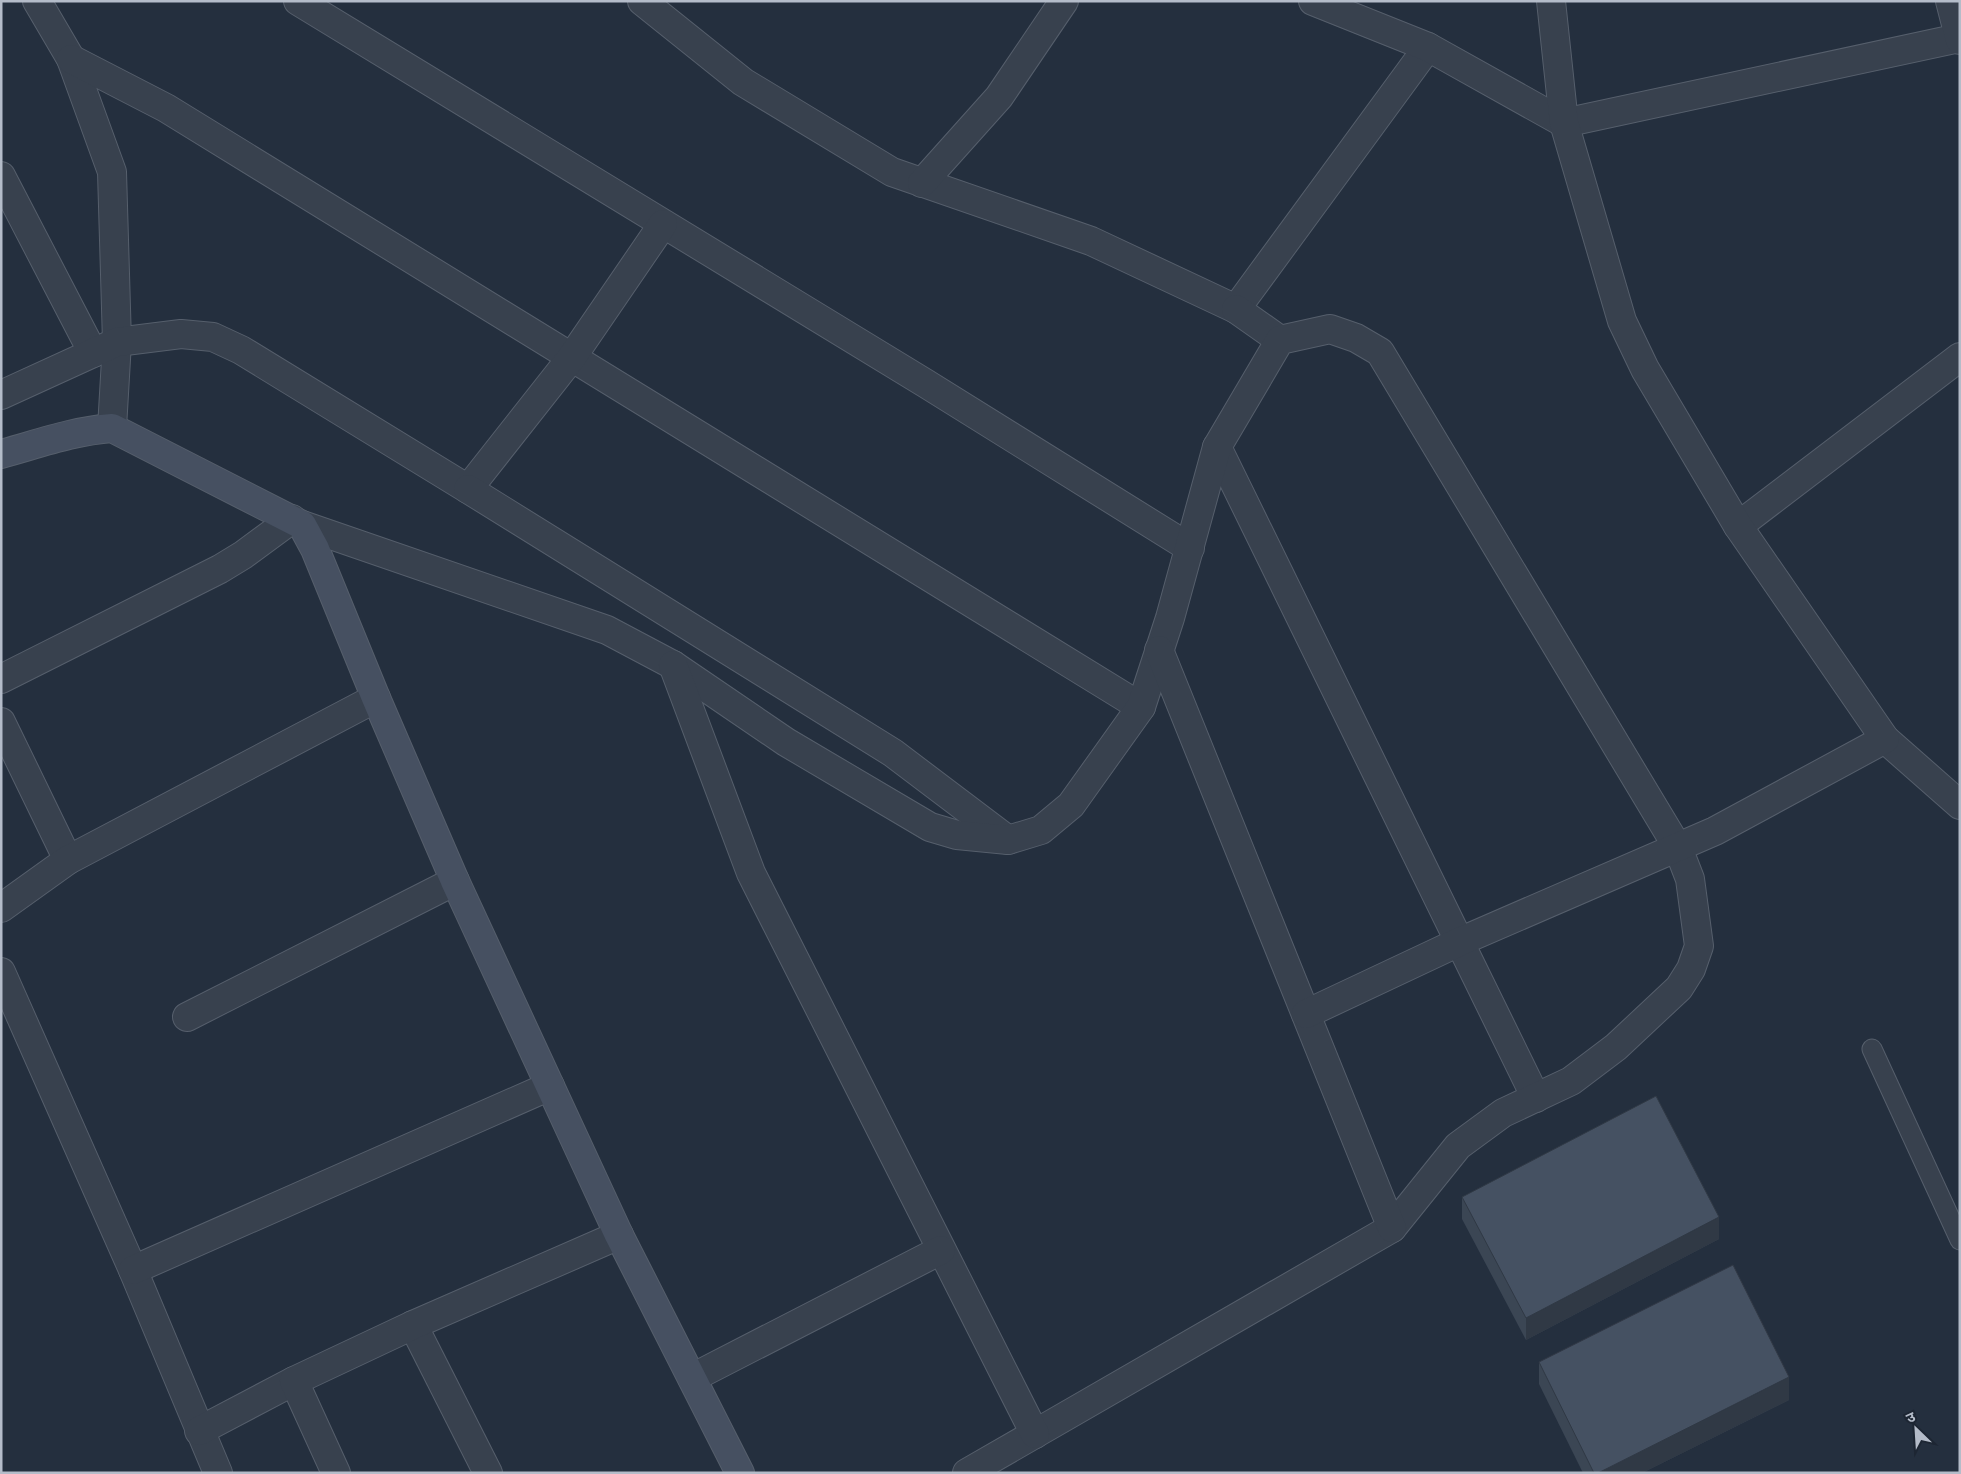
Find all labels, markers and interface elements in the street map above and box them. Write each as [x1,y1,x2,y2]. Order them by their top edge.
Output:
north arrow [1891,1404,1941,1454]
text: उ [1903,1407,1919,1427]

